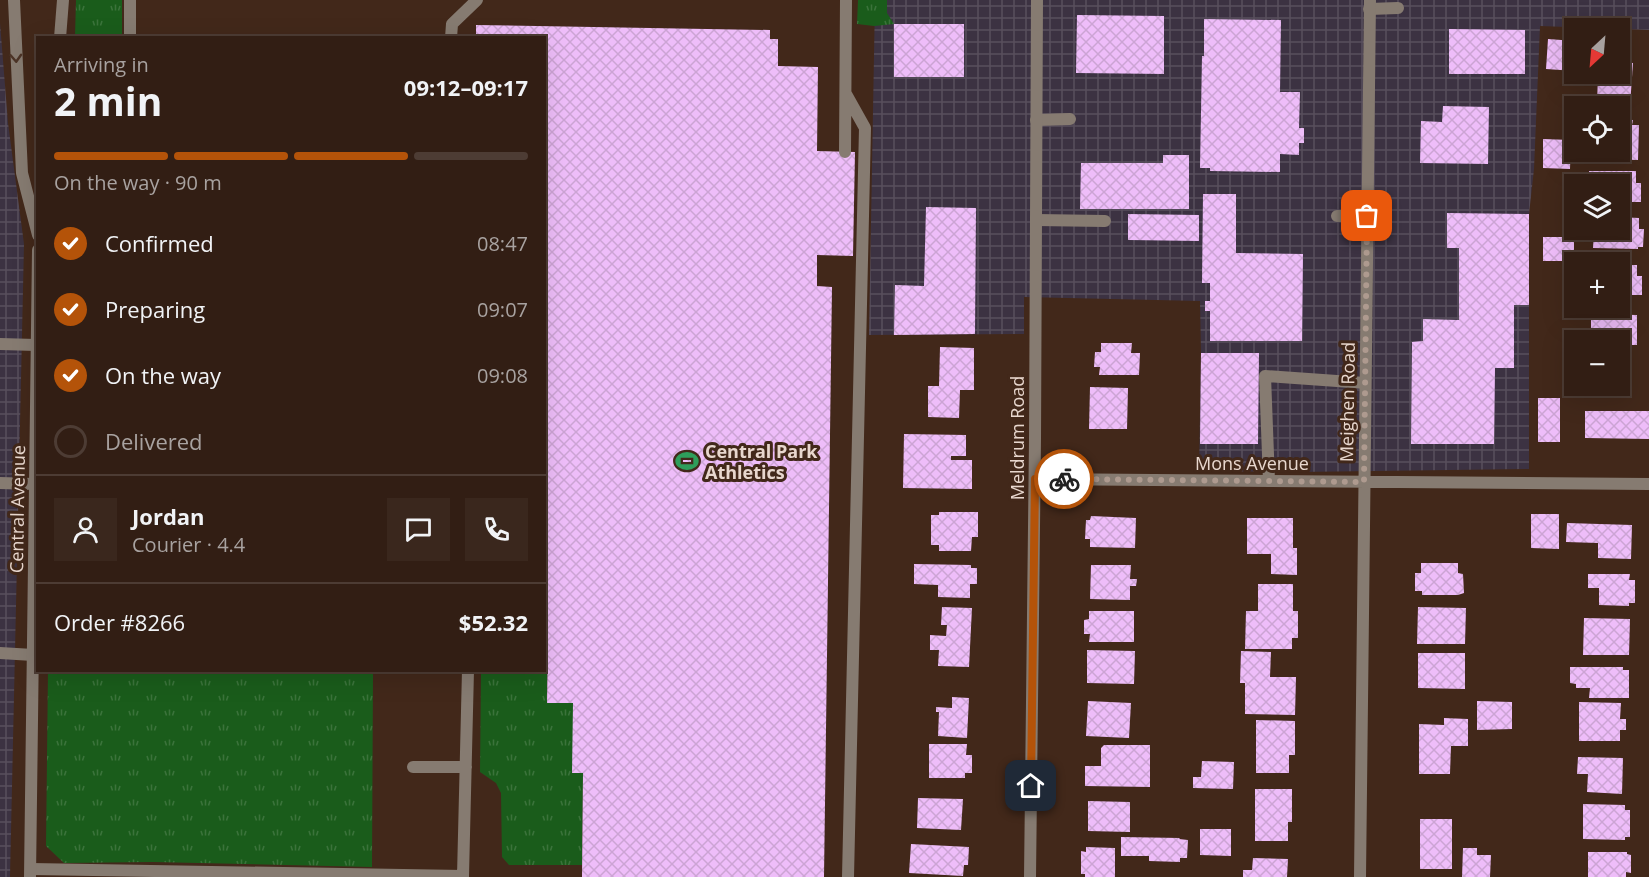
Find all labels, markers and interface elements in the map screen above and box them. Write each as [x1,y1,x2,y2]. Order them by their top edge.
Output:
north arrow [1564,18,1630,84]
map controls [1564,18,1630,396]
text: Arriving in [54,51,149,78]
one-way arrow [10,54,23,63]
text: 09:12–09:17 [404,72,528,102]
text: 2 min [54,74,162,127]
button: locate [1564,96,1630,162]
text: On the way · 90 m [54,169,222,196]
button: layers [1564,174,1630,240]
pin [1341,190,1392,241]
icon: bag [1350,199,1383,232]
icon: check [54,227,87,260]
text: Confirmed [105,228,214,258]
text: 08:47 [477,230,528,257]
button: + [1564,252,1630,318]
icon: check [54,293,87,326]
text: Preparing [105,294,205,324]
text: 09:07 [477,296,528,323]
button: − [1564,330,1630,396]
street label: Meighen Road [1334,342,1360,462]
icon: check [54,359,87,392]
text: On the way [105,360,221,390]
text: 09:08 [477,362,528,389]
street label: Meldrum Road [1005,376,1029,500]
text: Delivered [105,426,203,456]
place label: Central Park Athletics [705,439,818,484]
street label: Central Avenue [4,445,30,573]
sports icon: Central Park Athletics [674,448,700,474]
courier [1034,449,1094,509]
street label: Mons Avenue [1195,451,1309,475]
icon: bike [1048,463,1081,496]
button: person [54,498,117,561]
button: chat [387,498,450,561]
button: phone [465,498,528,561]
text: Jordan [132,501,205,531]
text: Courier · 4.4 [132,531,245,558]
text: Order #8266 [54,607,185,637]
text: $52.32 [459,607,528,637]
pin [1005,760,1056,811]
icon: home [1014,769,1047,802]

